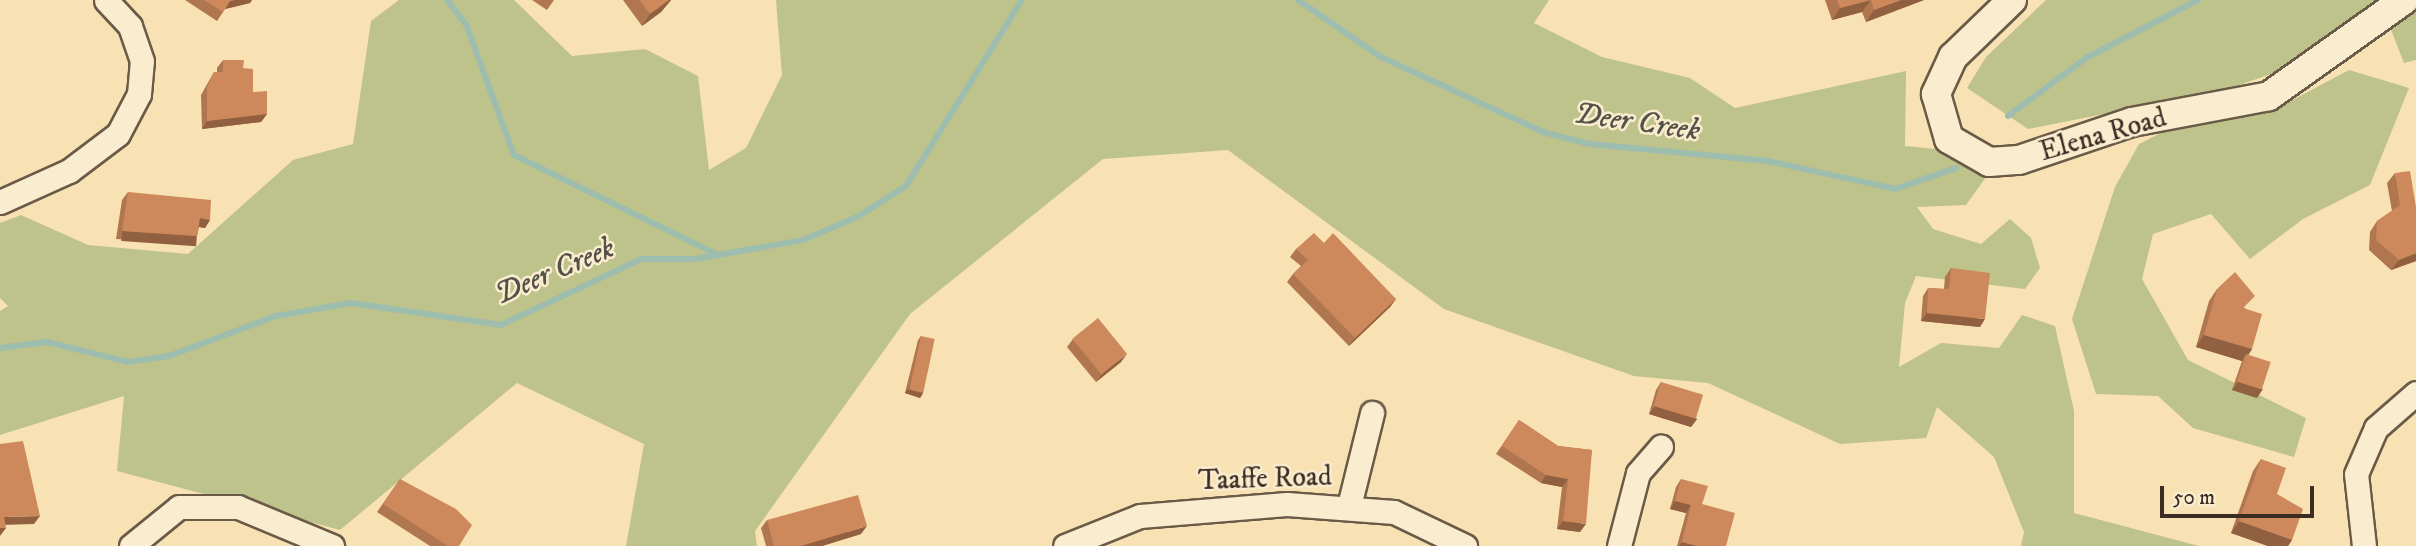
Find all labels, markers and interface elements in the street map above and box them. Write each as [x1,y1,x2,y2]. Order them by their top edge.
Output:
water label: Deer Creek [1572,96,1702,150]
street label: Elena Road [2036,101,2170,169]
water label: Deer Creek [490,231,620,313]
street label: Taaffe Road [1198,460,1332,498]
scale bar [2164,472,2318,516]
text: 50 m [2173,485,2215,511]

